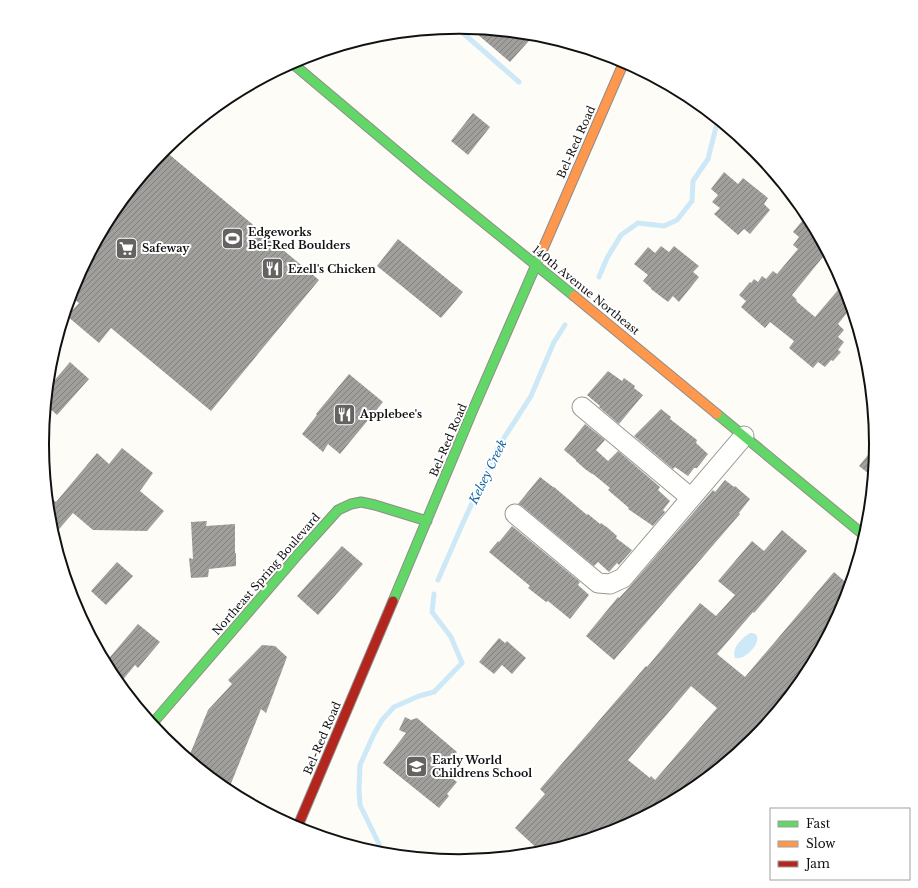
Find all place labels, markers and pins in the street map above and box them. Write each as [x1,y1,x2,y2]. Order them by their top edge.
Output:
sports icon: Edgeworks Bel-Red Boulders [220,225,246,251]
place label: Edgeworks Bel-Red Boulders [248,225,350,252]
supermarket icon: Safeway [114,235,140,261]
place label: Safeway [142,241,190,255]
restaurant icon: Ezell's Chicken [260,256,286,282]
place label: Ezell's Chicken [288,262,376,276]
restaurant icon: Applebee's [332,401,358,427]
place label: Applebee's [359,407,422,421]
school or university icon: Early World Childrens School [403,753,429,779]
place label: Early World Childrens School [432,753,532,780]

